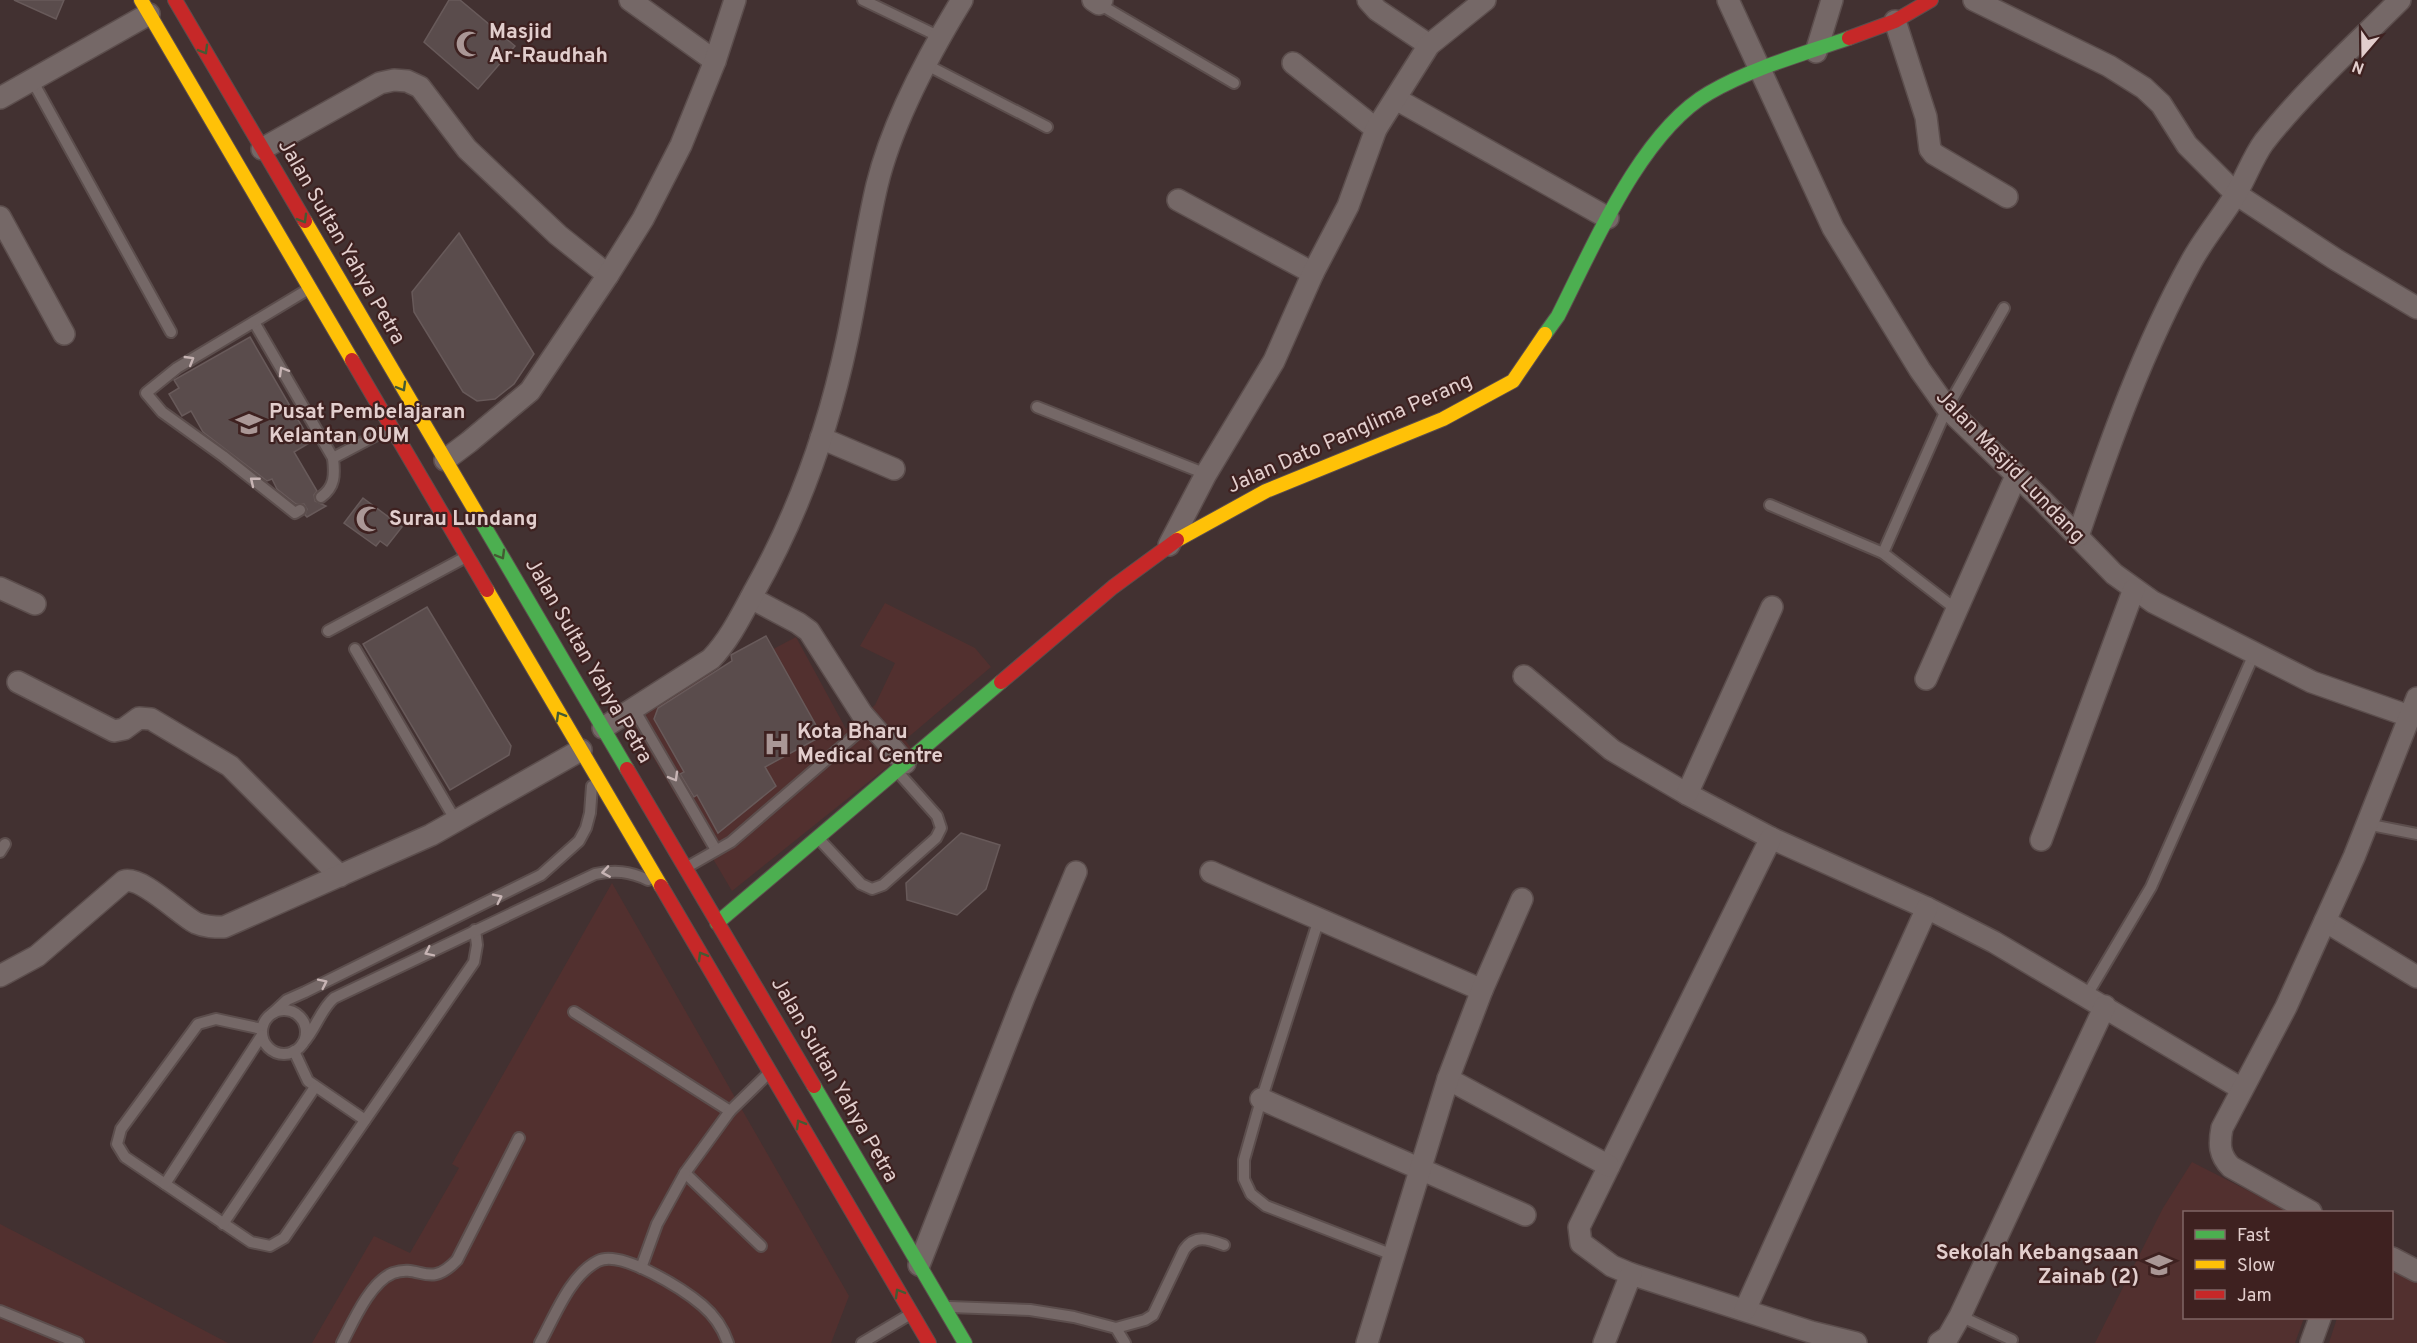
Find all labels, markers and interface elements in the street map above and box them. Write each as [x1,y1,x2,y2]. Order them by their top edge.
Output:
place label: Masjid Ar-Raudhah [489,19,608,70]
north arrow [2333,24,2393,84]
mosque icon: Masjid Ar-Raudhah [454,29,484,59]
one-way arrow [197,44,209,54]
text: N [2350,55,2367,78]
street label: Jalan Sultan Yahya Petra [271,134,411,350]
one-way arrow [296,213,308,223]
one-way arrow [184,356,194,368]
one-way arrow [278,367,290,378]
street label: Jalan Dato Panglima Perang [1223,368,1477,500]
one-way arrow [395,381,406,391]
street label: Jalan Masjid Lundang [1930,384,2090,550]
place label: Pusat Pembelajaran Kelantan OUM [269,399,465,450]
school or university icon: Pusat Pembelajaran Kelantan OUM [234,409,264,439]
one-way arrow [250,477,261,488]
mosque icon: Surau Lundang [354,504,384,534]
place label: Surau Lundang [389,506,538,533]
one-way arrow [494,549,505,559]
street label: Jalan Sultan Yahya Petra [518,553,658,769]
one-way arrow [556,712,568,722]
place label: Kota Bharu Medical Centre [797,719,943,770]
hospital icon: Kota Bharu Medical Centre [762,729,792,759]
one-way arrow [667,771,678,781]
one-way arrow [602,865,611,877]
one-way arrow [492,893,503,905]
one-way arrow [425,945,436,957]
one-way arrow [698,952,709,962]
street label: Jalan Sultan Yahya Petra [764,972,904,1188]
one-way arrow [316,979,327,991]
one-way arrow [796,1120,808,1131]
legend [2183,1211,2393,1319]
text: Fast [2237,1225,2270,1248]
place label: Sekolah Kebangsaan Zainab (2) [1936,1240,2139,1291]
school or university icon: Sekolah Kebangsaan Zainab (2) [2144,1250,2174,1280]
text: Slow [2237,1255,2275,1278]
text: Jam [2237,1285,2272,1308]
one-way arrow [895,1289,907,1299]

